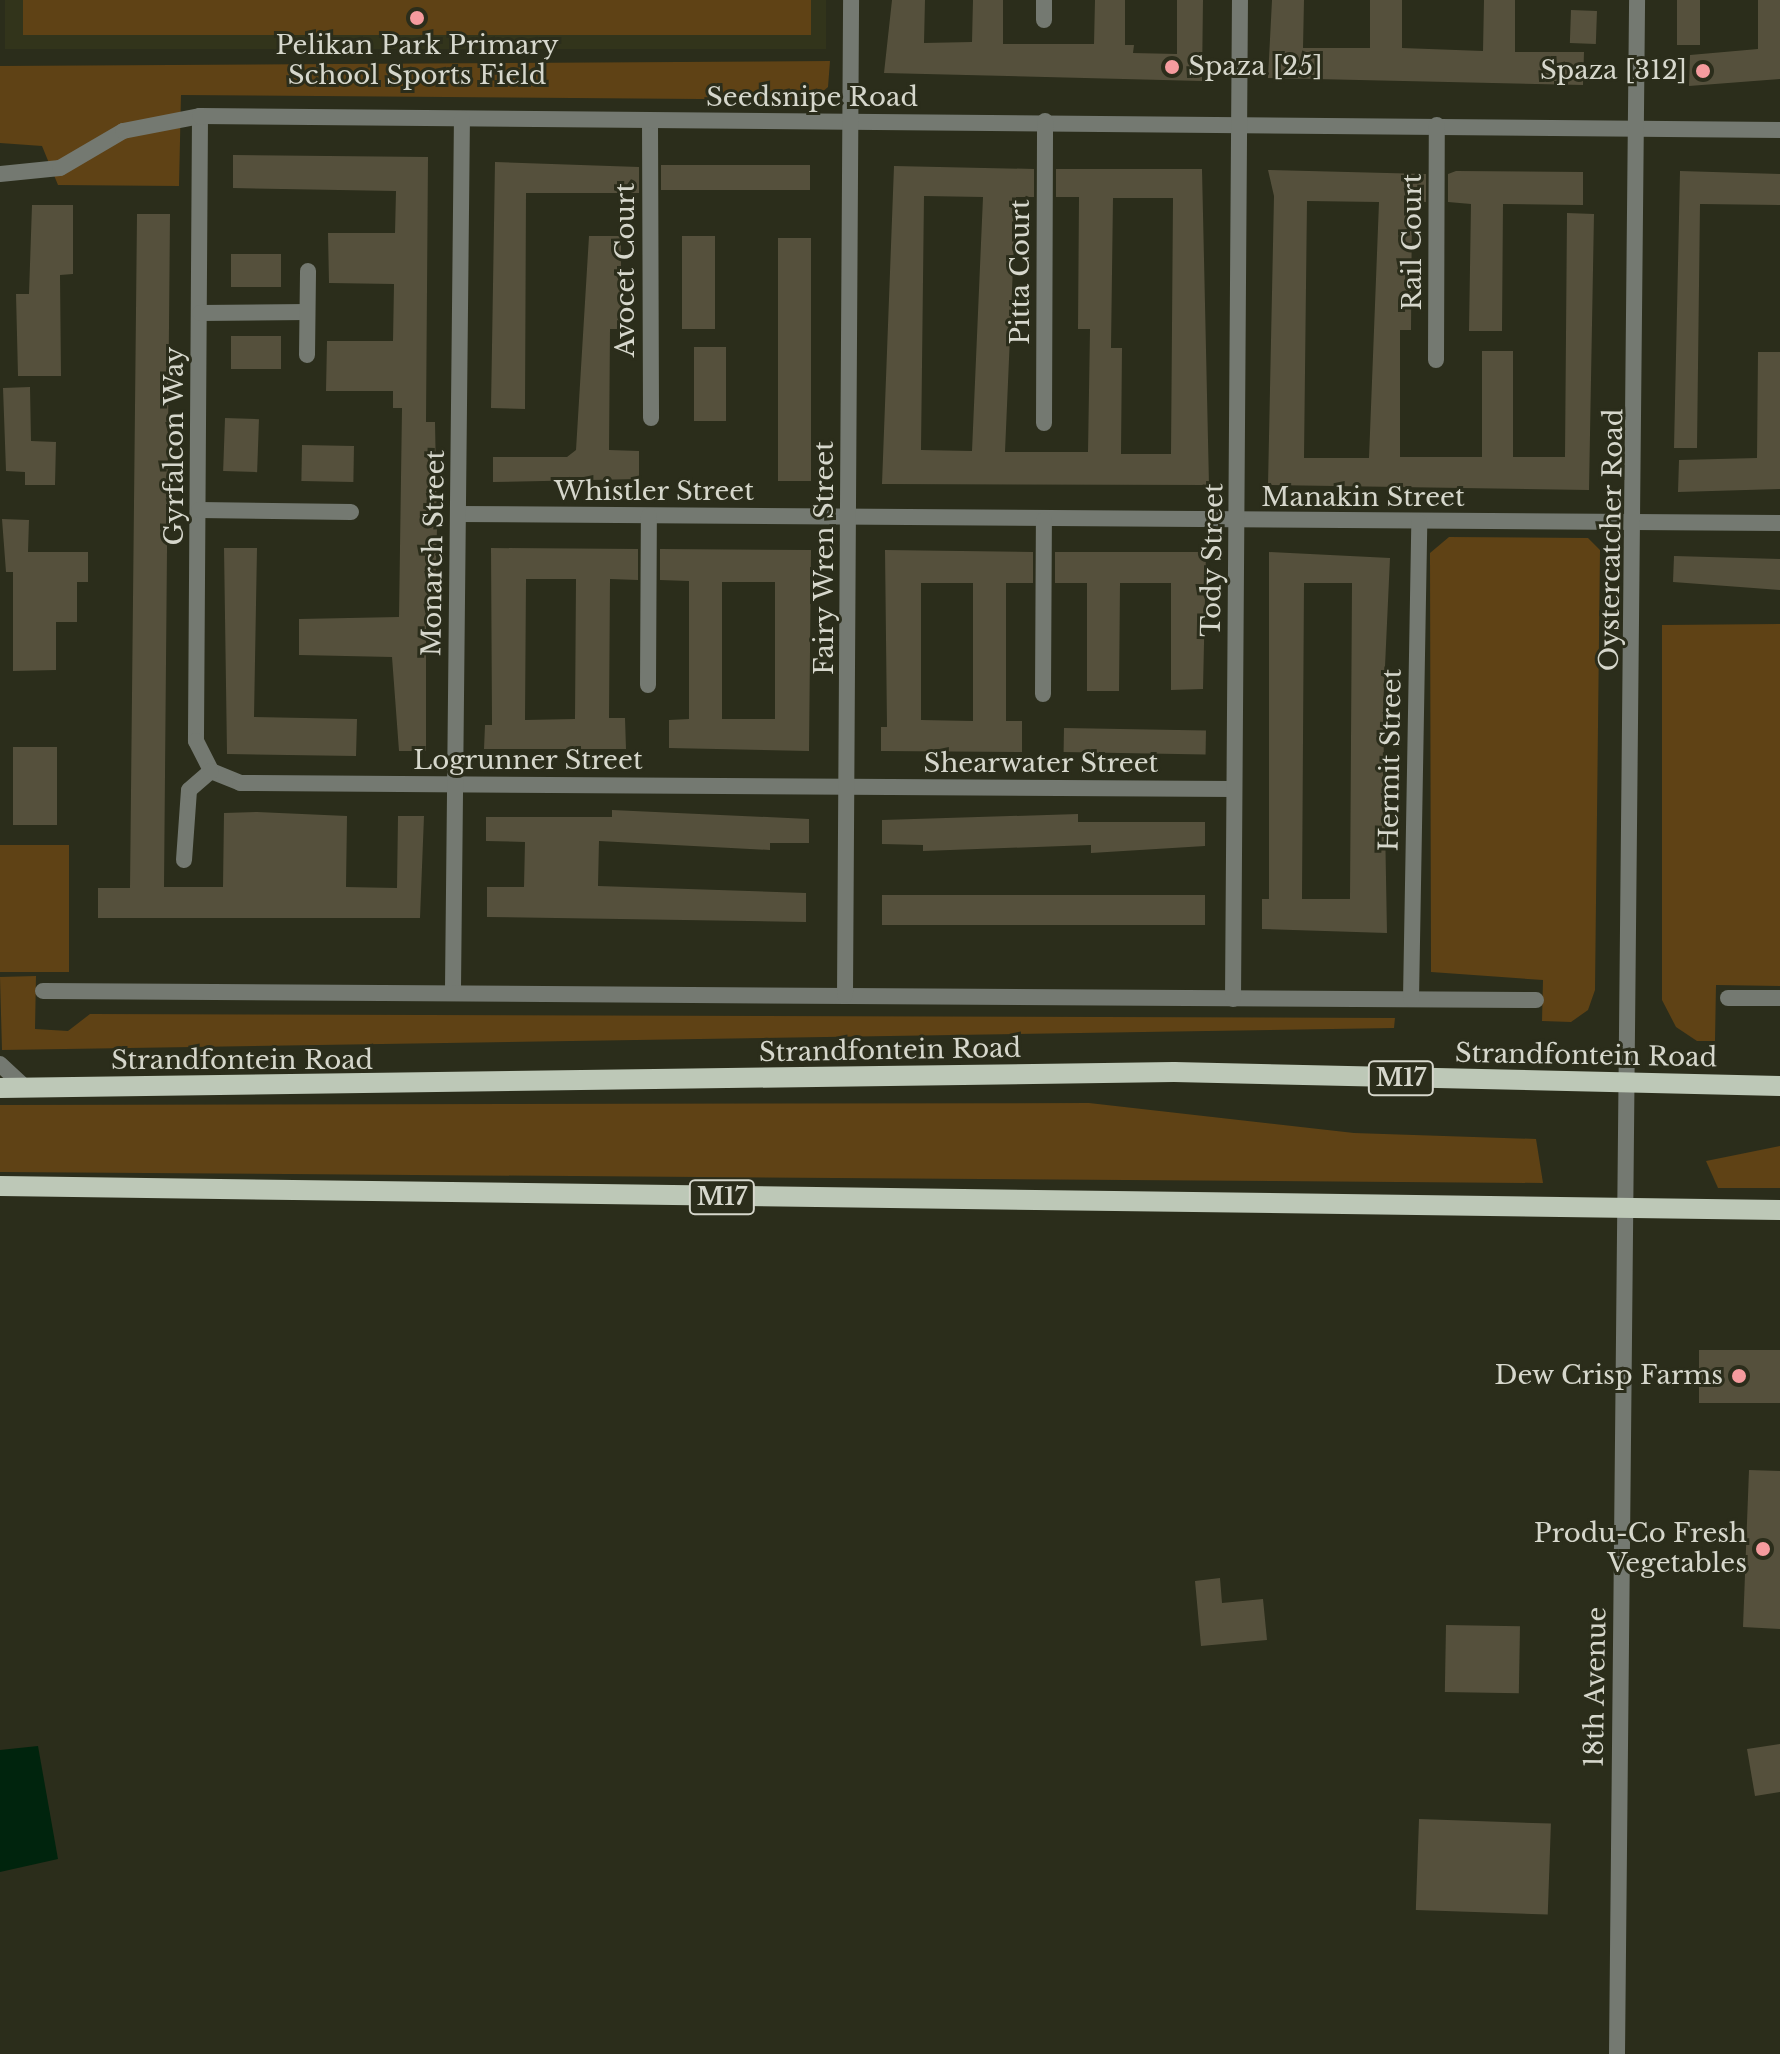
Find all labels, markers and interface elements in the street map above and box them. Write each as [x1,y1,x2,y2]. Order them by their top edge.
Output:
marker: Pelikan Park Primary School Sports Field [408,9,426,27]
place label: Pelikan Park Primary School Sports Field [275,30,559,92]
place label: Spaza [25] [1188,51,1323,83]
place label: Spaza [312] [1540,55,1687,87]
marker: Spaza [25] [1163,58,1181,76]
marker: Spaza [312] [1694,62,1712,80]
street label: Seedsnipe Road [706,82,918,114]
street label: Rail Court [1397,173,1429,311]
street label: Avocet Court [610,183,642,357]
street label: Pitta Court [1005,199,1037,345]
street label: Gyrfalcon Way [159,346,191,546]
street label: Oystercatcher Road [1594,408,1630,672]
street label: Fairy Wren Street [809,440,841,676]
street label: Monarch Street [417,449,451,657]
street label: Whistler Street [554,476,754,508]
street label: Tody Street [1196,482,1230,638]
street label: Manakin Street [1261,482,1465,514]
street label: Hermit Street [1374,668,1408,852]
street label: Logrunner Street [413,745,643,777]
street label: Shearwater Street [923,748,1159,780]
street label: Strandfontein Road [759,1033,1021,1069]
street label: Strandfontein Road [1455,1038,1717,1074]
street label: Strandfontein Road [111,1045,373,1077]
road number: M17 [1367,1058,1435,1098]
road number: M17 [688,1177,756,1217]
place label: Dew Crisp Farms [1494,1360,1723,1392]
marker: Dew Crisp Farms [1730,1367,1748,1385]
place label: Produ-Co Fresh Vegetables [1534,1518,1747,1580]
marker: Produ-Co Fresh Vegetables [1754,1540,1772,1558]
street label: 18th Avenue [1579,1606,1613,1768]

